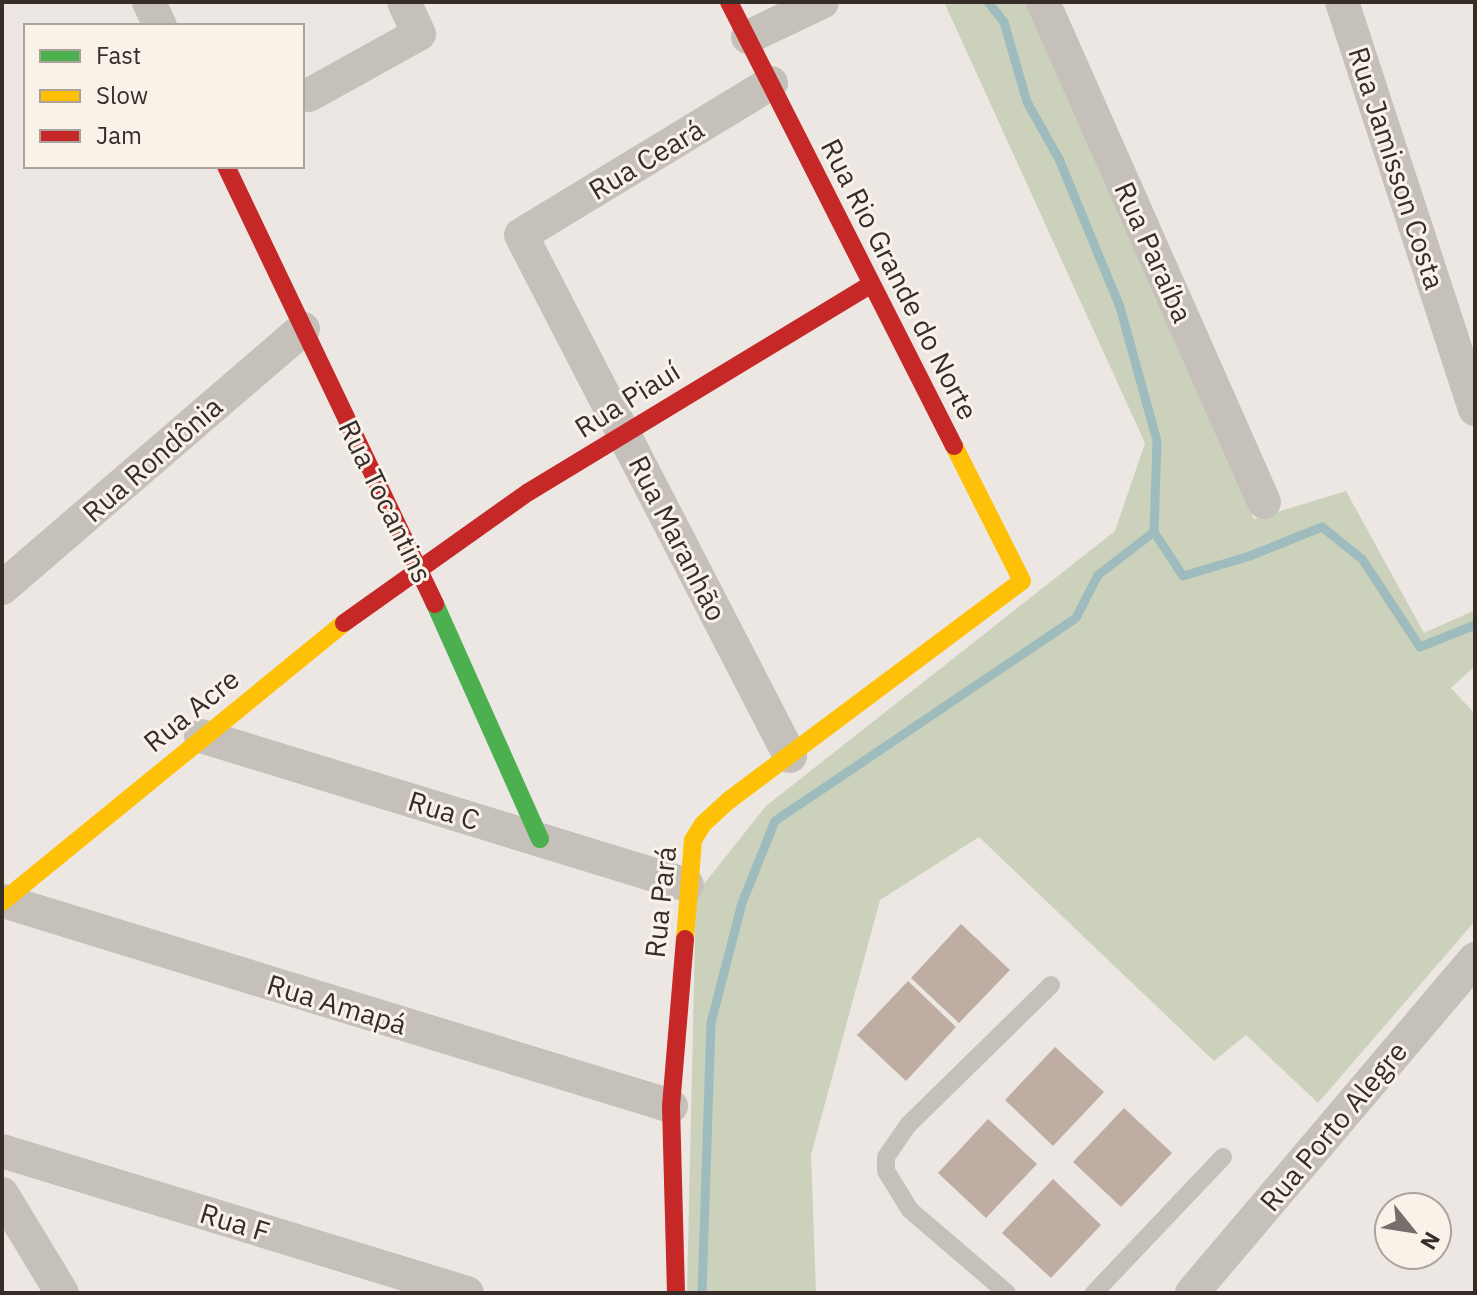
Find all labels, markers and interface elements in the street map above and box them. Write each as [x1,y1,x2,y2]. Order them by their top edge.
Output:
legend [24,24,304,168]
text: Fast [96,39,141,71]
street label: Rua Jamisson Costa [1340,42,1454,294]
text: Slow [96,79,148,111]
street label: Rua Ceará [582,110,711,208]
text: Jam [96,119,142,151]
street label: Rua Rio Grande do Norte [813,132,987,426]
street label: Rua Paraíba [1107,176,1201,328]
street label: Rua Piauí [567,352,687,446]
street label: Rua Rondônia [74,388,230,530]
street label: Rua Tocantins [331,414,441,588]
street label: Rua Maranhão [621,449,735,627]
street label: Rua Acre [135,660,247,760]
street label: Rua C [404,782,484,838]
street label: Rua Pará [636,844,684,960]
street label: Rua Amapá [263,965,411,1043]
street label: Rua Porto Alegre [1251,1033,1415,1219]
north arrow [1373,1191,1453,1271]
street label: Rua F [196,1194,274,1250]
text: N [1414,1227,1447,1255]

